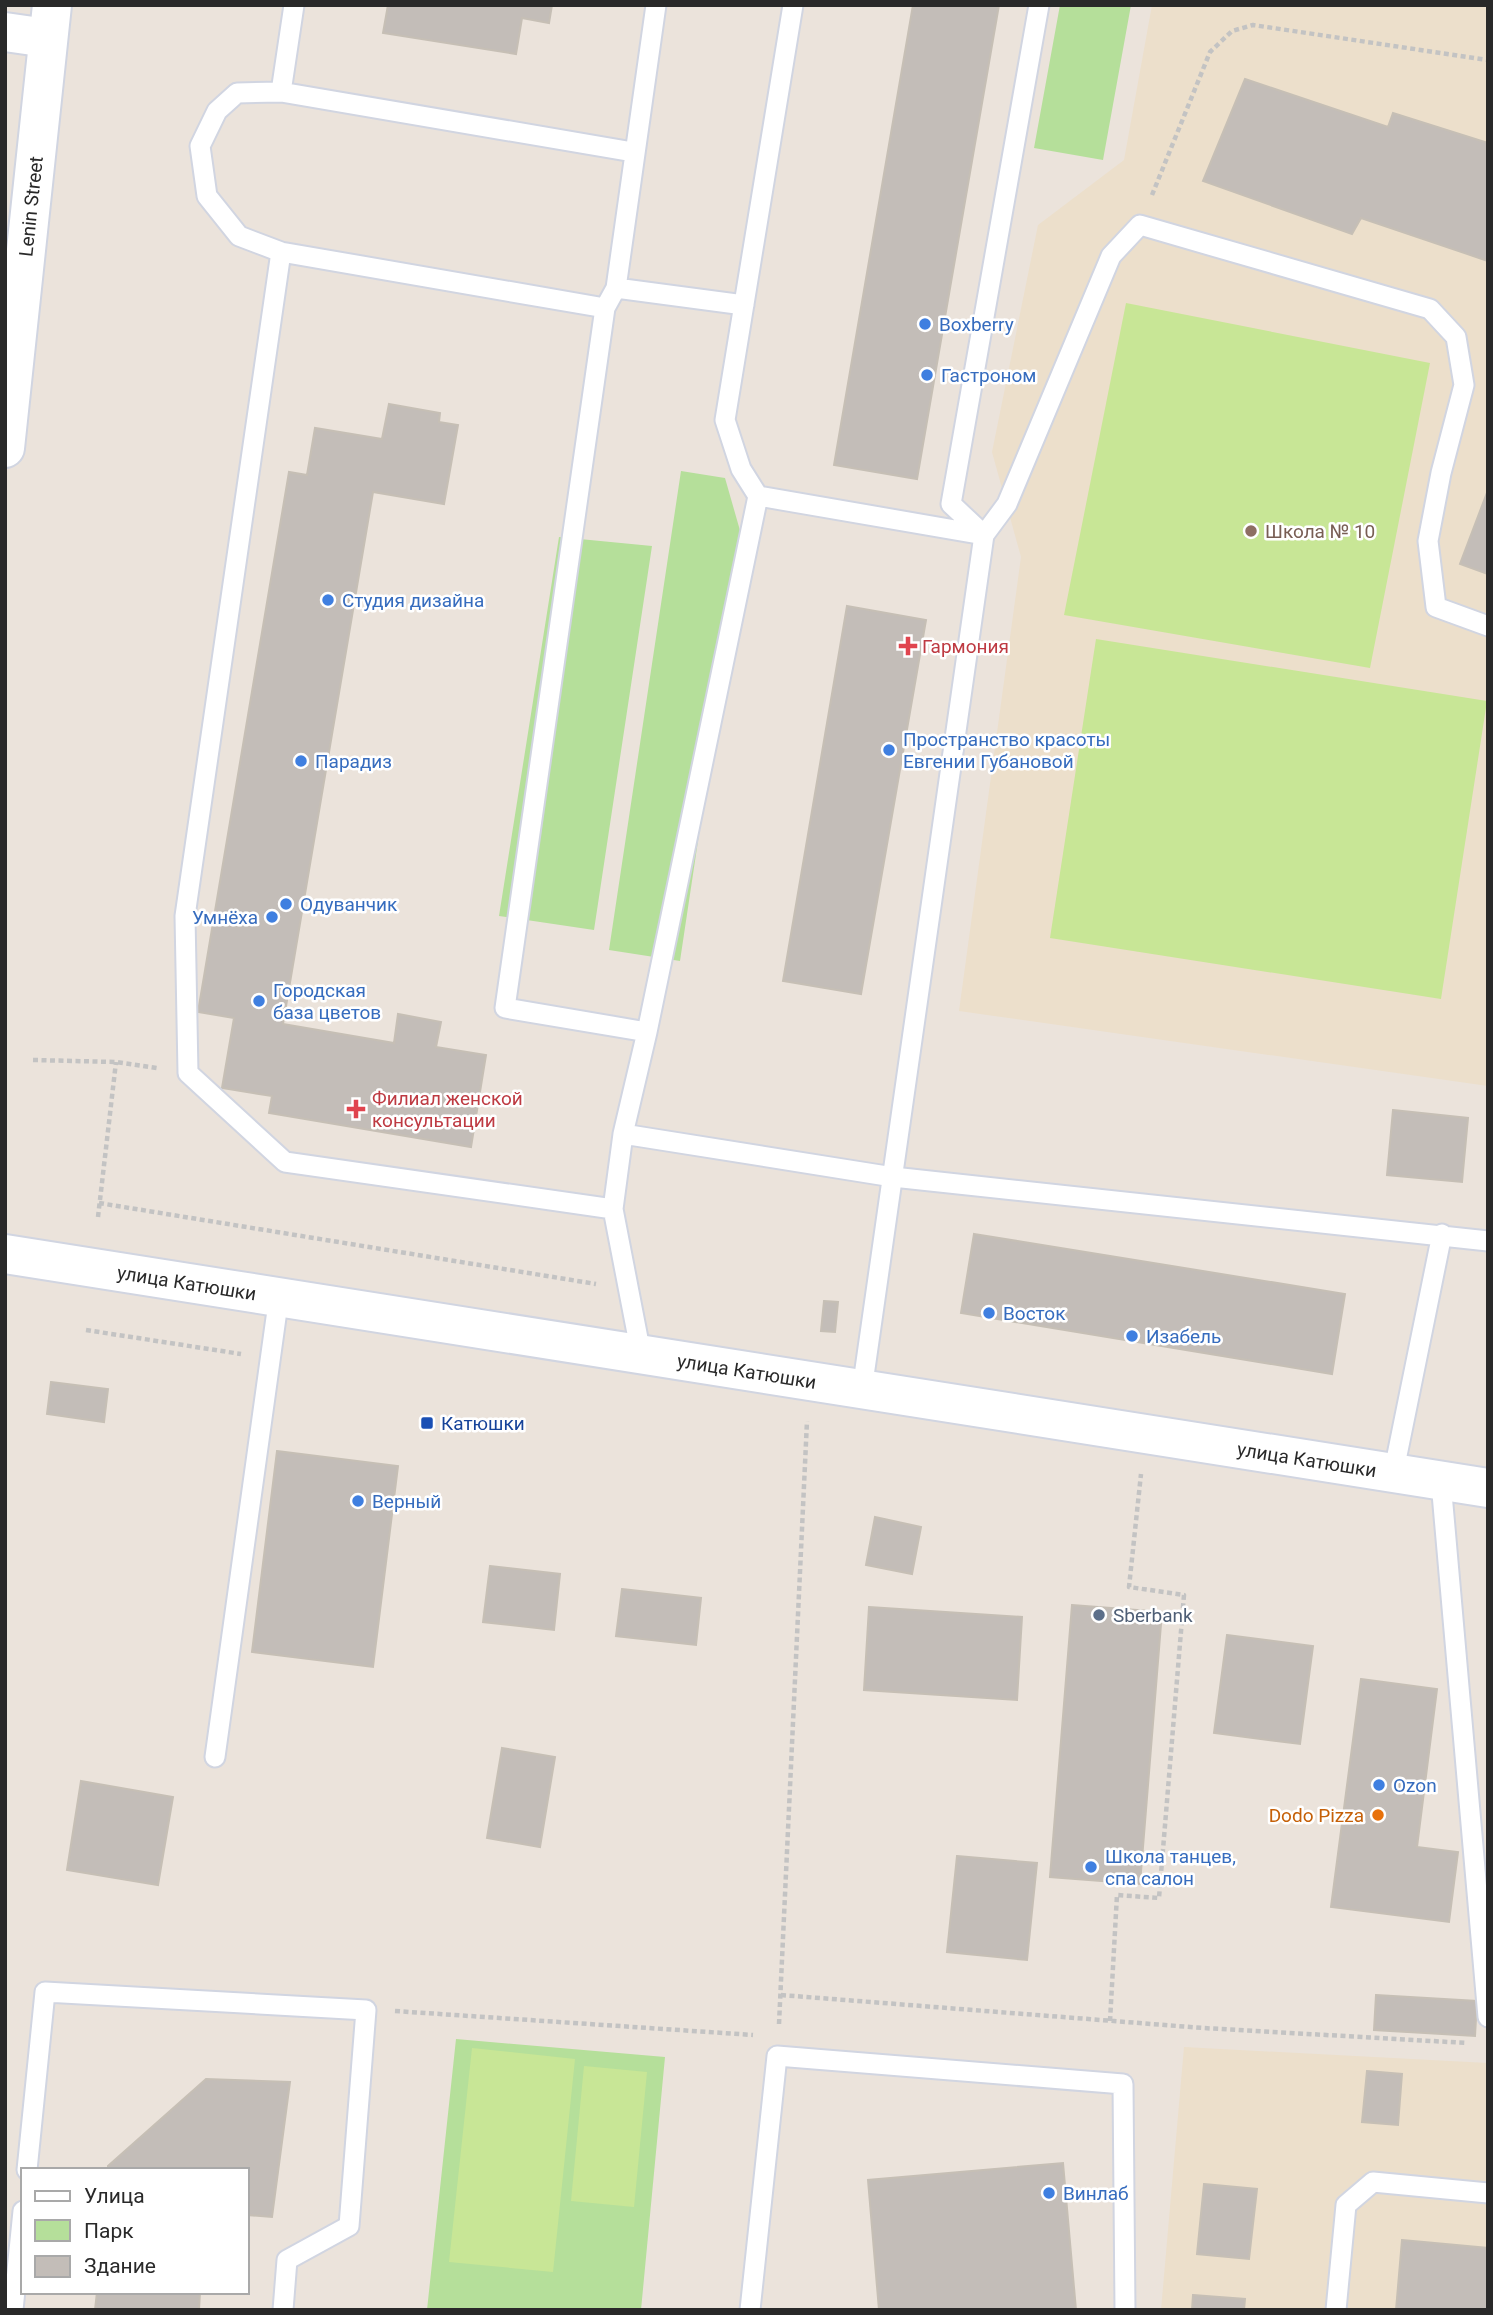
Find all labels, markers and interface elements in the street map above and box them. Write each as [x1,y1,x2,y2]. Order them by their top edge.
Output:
street label: Lenin Street [14,155,47,258]
place label: Boxberry [939,313,1014,336]
marker: Boxberry [917,316,933,332]
place label: Гастроном [941,364,1036,387]
marker: Гастроном [919,367,935,383]
place label: Школа № 10 [1265,520,1375,543]
marker: Школа № 10 [1243,523,1259,539]
place label: Студия дизайна [342,589,484,612]
marker: Студия дизайна [320,592,336,608]
place label: Гармония [922,635,1009,658]
marker: Гармония [900,638,916,654]
place label: Пространство красоты Евгении Губановой [903,728,1110,773]
marker: Пространство красоты Евгении Губановой [881,742,897,758]
place label: Парадиз [315,750,392,773]
marker: Парадиз [293,753,309,769]
place label: Одуванчик [300,893,398,916]
marker: Одуванчик [278,896,294,912]
place label: Умнёха [192,906,258,929]
marker: Умнёха [264,909,280,925]
place label: Городская база цветов [273,979,381,1024]
marker: Городская база цветов [251,993,267,1009]
place label: Филиал женской консультации [372,1087,523,1132]
marker: Филиал женской консультации [346,1099,366,1119]
street label: улица Катюшки [116,1260,258,1305]
place label: Восток [1003,1302,1066,1325]
marker: Восток [981,1305,997,1321]
place label: Изабель [1146,1325,1221,1348]
marker: Изабель [1124,1328,1140,1344]
street label: улица Катюшки [676,1349,818,1393]
place label: Катюшки [441,1412,525,1435]
marker: Катюшки [419,1415,435,1431]
street label: улица Катюшки [1236,1437,1378,1482]
place label: Верный [372,1490,441,1513]
marker: Верный [350,1493,366,1509]
place label: Sberbank [1113,1604,1193,1627]
marker: Sberbank [1091,1607,1107,1623]
place label: Ozon [1393,1774,1437,1797]
marker: Ozon [1371,1777,1387,1793]
place label: Dodo Pizza [1269,1804,1364,1827]
marker: Dodo Pizza [1370,1807,1386,1823]
place label: Школа танцев, спа салон [1105,1845,1236,1890]
marker: Школа танцев, спа салон [1083,1859,1099,1875]
legend [21,2168,248,2294]
place label: Винлаб [1063,2182,1129,2205]
text: Улица [84,2184,145,2208]
marker: Винлаб [1041,2185,1057,2201]
text: Парк [84,2219,134,2243]
text: Здание [84,2254,156,2278]

